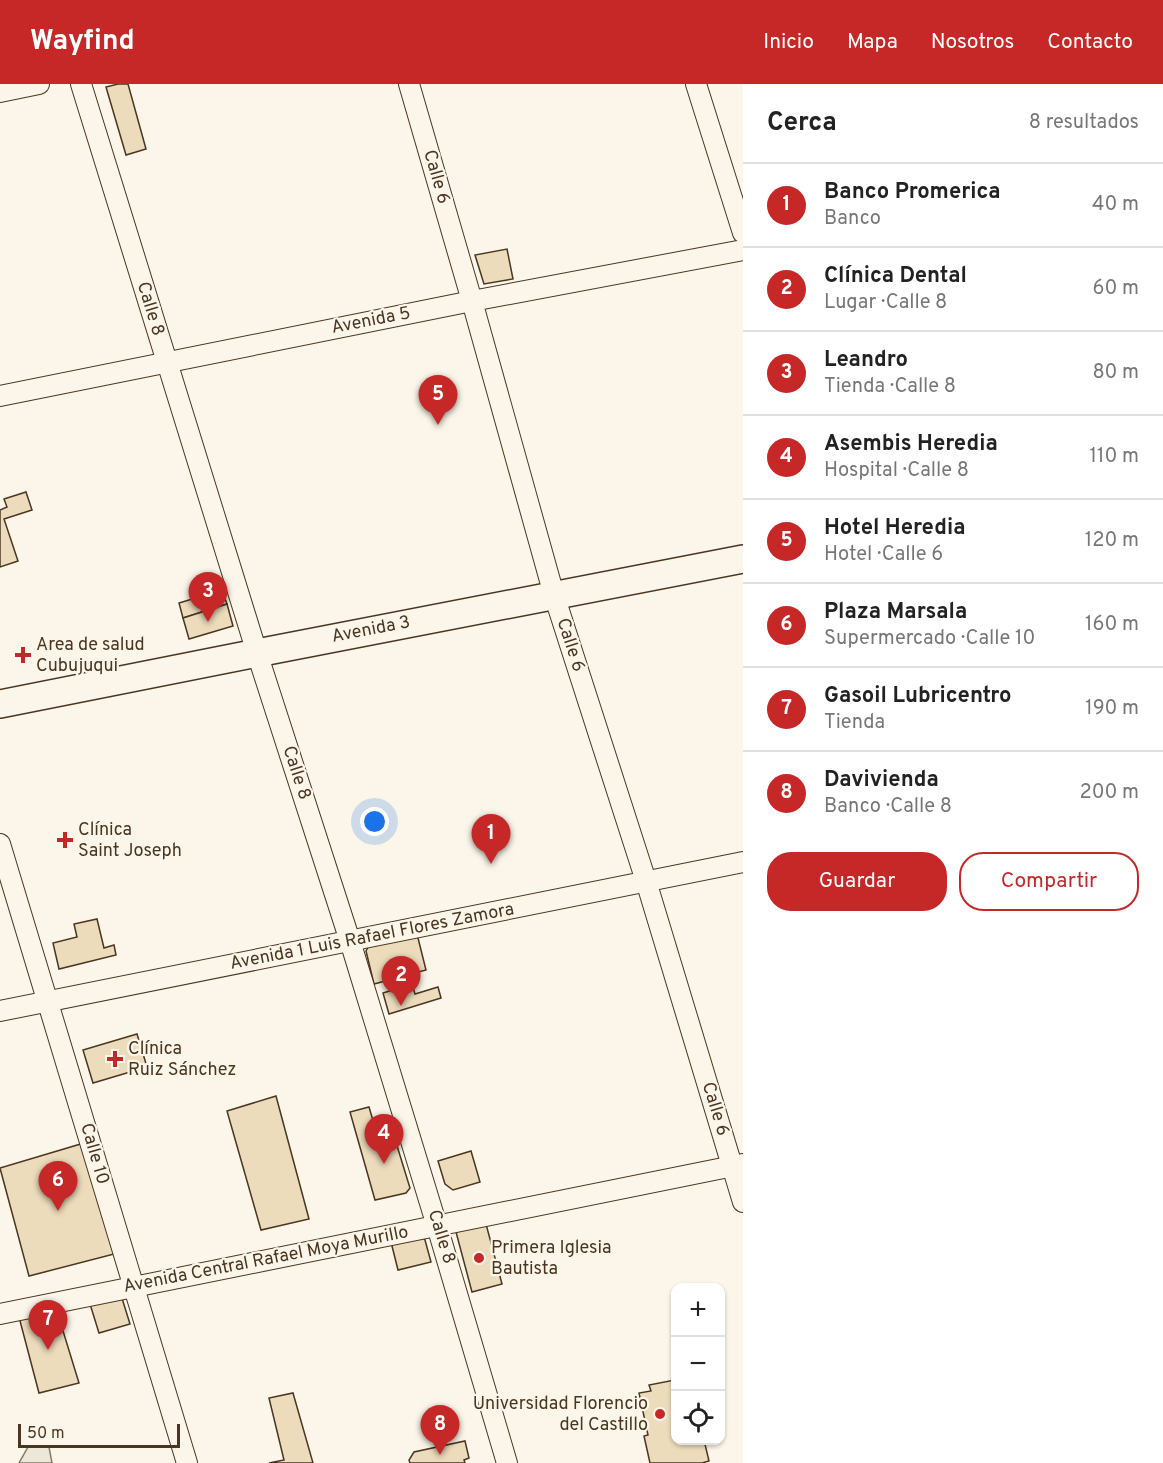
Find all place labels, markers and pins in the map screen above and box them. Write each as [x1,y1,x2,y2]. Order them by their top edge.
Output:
pin: 5 [418,376,458,425]
pin: 3 [188,572,228,622]
place label: Area de salud Cubujuqui [36,634,145,678]
marker: Area de salud Cubujuqui [14,646,32,664]
pin: 1 [472,814,510,864]
place label: Clínica Saint Joseph [78,819,182,863]
marker: Clínica Saint Joseph [56,831,74,849]
pin: 2 [382,956,420,1006]
place label: Clínica Ruiz Sánchez [128,1038,236,1082]
marker: Clínica Ruiz Sánchez [106,1050,124,1068]
pin: 4 [364,1114,404,1164]
pin: 6 [38,1162,78,1211]
place label: Primera Iglesia Bautista [491,1237,612,1281]
marker: Primera Iglesia Bautista [472,1251,486,1265]
pin: 7 [28,1300,68,1350]
place label: Universidad Florencio del Castillo [473,1393,648,1437]
pin: 8 [420,1406,460,1455]
marker: Universidad Florencio del Castillo [653,1407,667,1421]

